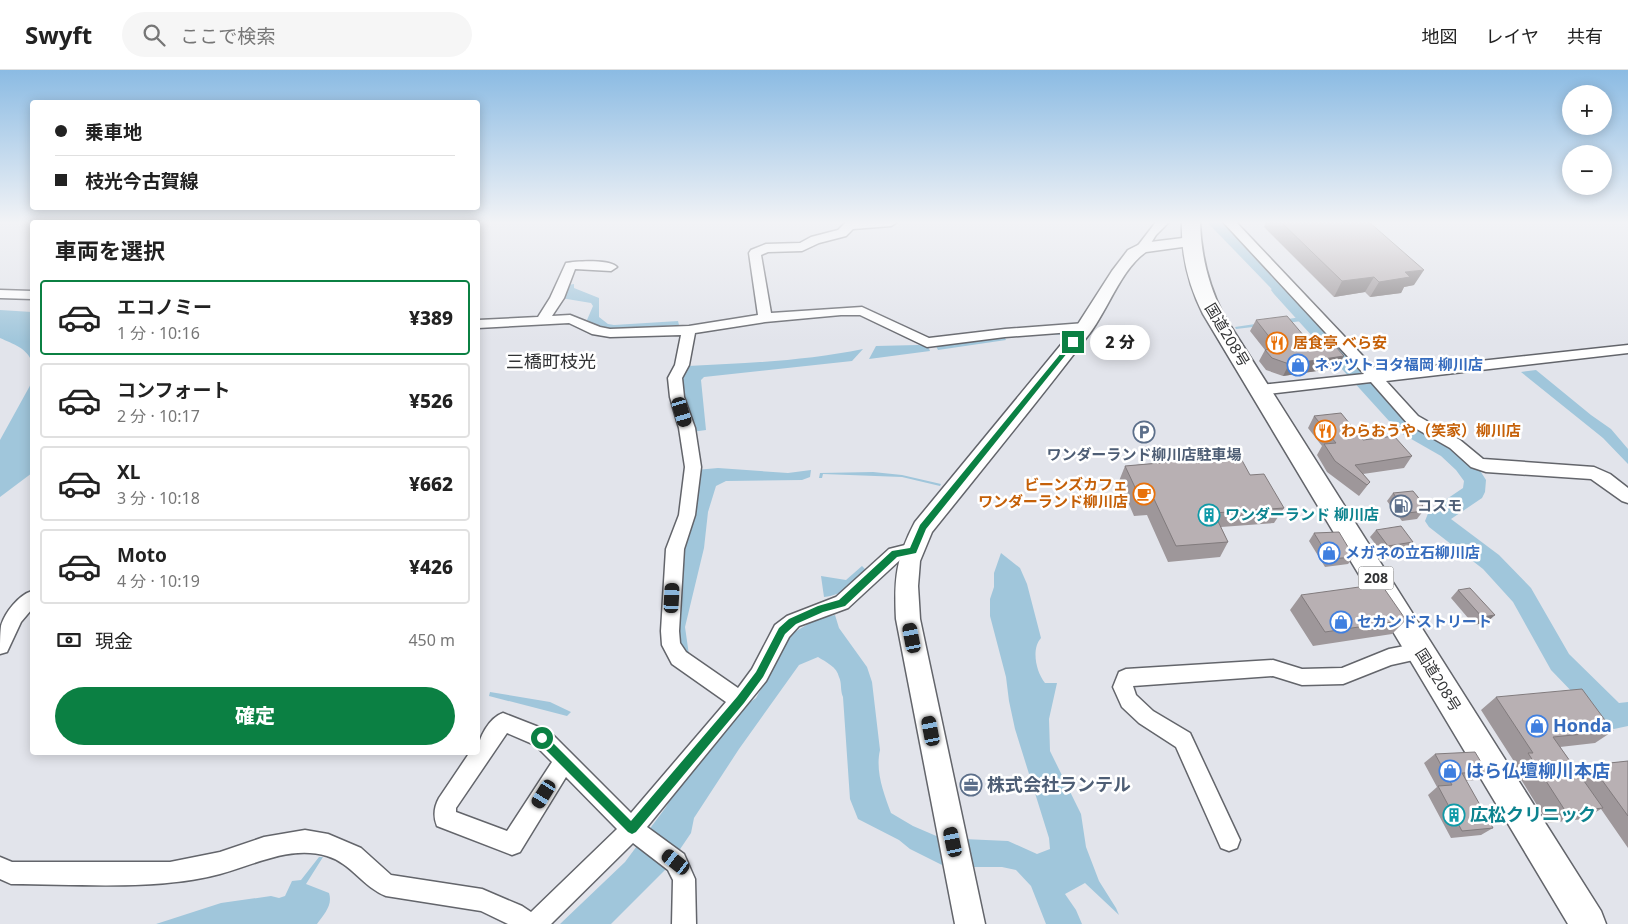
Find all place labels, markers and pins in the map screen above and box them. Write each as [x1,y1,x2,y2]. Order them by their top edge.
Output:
restaurant icon: 居食亭 べら安 [1265,331,1289,355]
place label: 居食亭 べら安 [1293,332,1387,352]
shop icon: ネッツトヨタ福岡 柳川店 [1286,353,1310,377]
place label: ネッツトヨタ福岡 柳川店 [1314,354,1483,374]
restaurant icon: わらおうや（笑家）柳川店 [1313,419,1337,443]
parking icon: ワンダーランド柳川店駐車場 [1132,420,1156,444]
place label: わらおうや（笑家）柳川店 [1341,420,1521,440]
place label: ワンダーランド柳川店駐車場 [1046,444,1242,464]
place label: ビーンズカフェ ワンダーランド柳川店 [978,474,1128,511]
cafe icon: ビーンズカフェ ワンダーランド柳川店 [1132,482,1156,506]
fuel station icon: コスモ [1389,494,1413,518]
place label: コスモ [1417,495,1462,515]
building icon: ワンダーランド 柳川店 [1197,503,1221,527]
place label: ワンダーランド 柳川店 [1225,504,1379,524]
shop icon: メガネの立石柳川店 [1317,541,1341,565]
place label: メガネの立石柳川店 [1345,542,1480,562]
shop icon: セカンドストリート [1329,610,1353,634]
place label: セカンドストリート [1357,611,1492,631]
place label: Honda [1553,713,1612,737]
shop icon: Honda [1525,714,1549,738]
place label: はら仏壇柳川本店 [1466,758,1610,782]
shop icon: はら仏壇柳川本店 [1438,759,1462,783]
place label: 株式会社ランテル [987,772,1131,796]
office icon: 株式会社ランテル [959,773,983,797]
place label: 広松クリニック [1470,802,1596,826]
building icon: 広松クリニック [1442,803,1466,827]

